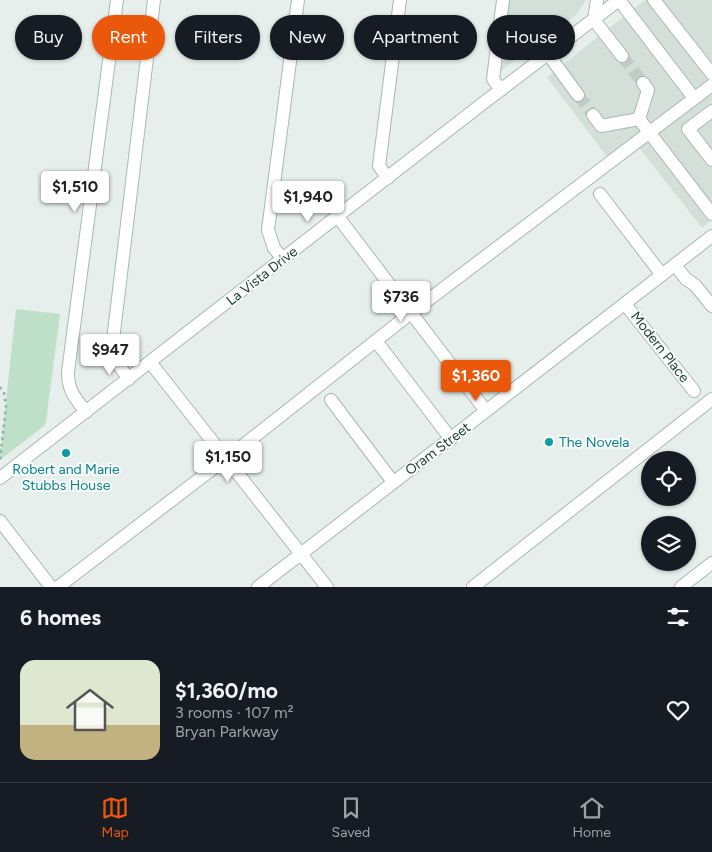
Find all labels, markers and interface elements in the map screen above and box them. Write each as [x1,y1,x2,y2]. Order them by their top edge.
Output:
chip: Buy [15,15,82,60]
chip: Rent [92,15,165,60]
chip: Filters [175,15,260,60]
chip: New [270,15,344,60]
chip: Apartment [354,15,477,60]
chip: House [487,15,575,60]
pin: $1,510 [34,170,116,213]
text: $1,510 [52,177,98,196]
pin: $1,940 [267,180,349,223]
text: $1,940 [283,187,333,206]
street label: La Vista Drive [223,243,301,309]
pin: $736 [371,280,431,323]
text: $736 [383,287,419,306]
street label: Modern Place [627,308,693,386]
pin: $947 [80,334,140,376]
text: $947 [91,340,129,359]
pin: $1,360 [435,360,517,402]
text: $1,360 [452,366,500,385]
street label: Oram Street [402,419,474,479]
place label: The Novela [559,434,629,451]
marker: The Novela [543,436,555,448]
pin: $1,150 [187,440,269,483]
marker: Robert and Marie Stubbs House [60,447,72,459]
text: $1,150 [205,447,251,466]
map controls [641,451,696,571]
button: locate [641,451,696,506]
place label: Robert and Marie Stubbs House [12,461,120,494]
button: layers [641,516,696,571]
icon: filters [664,603,692,631]
text: 6 homes [20,605,101,630]
text: $1,360/mo [175,678,278,703]
icon: home [60,680,120,740]
icon: heart [664,696,692,724]
text: 3 rooms · 107 m² [175,703,293,722]
text: Bryan Parkway [175,722,279,741]
tab: Map [101,794,129,841]
tab: Saved [332,794,370,841]
tab: Home [573,794,611,841]

